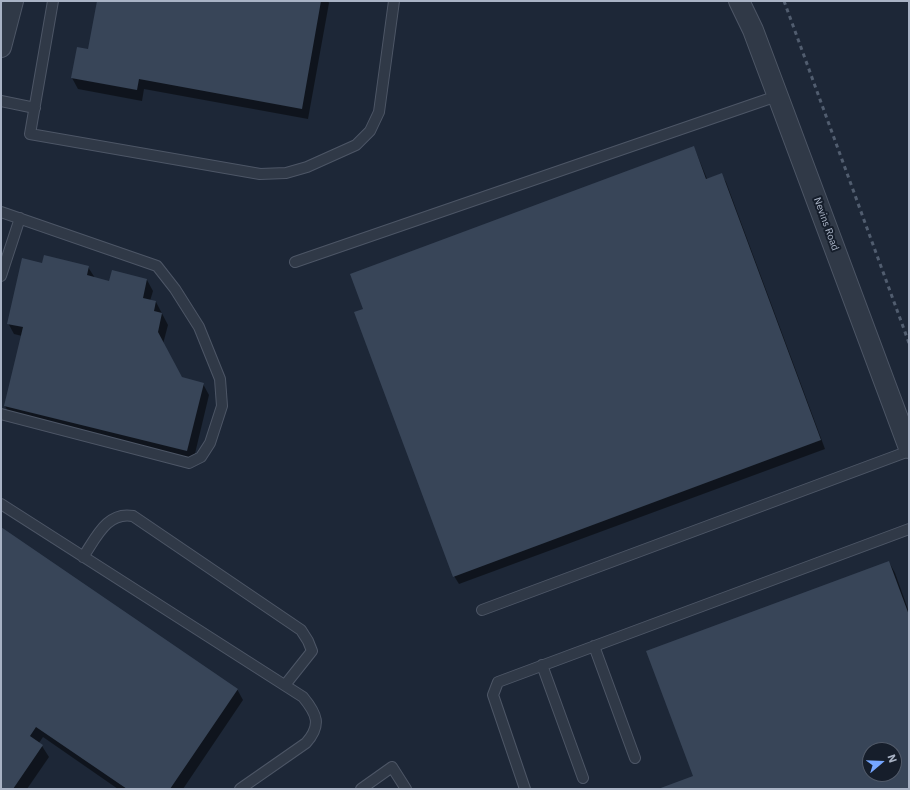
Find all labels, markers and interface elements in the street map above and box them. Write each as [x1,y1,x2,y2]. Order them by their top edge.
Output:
street label: Nevins Road [811,196,841,252]
north arrow [862,742,902,782]
text: N [884,752,900,764]

